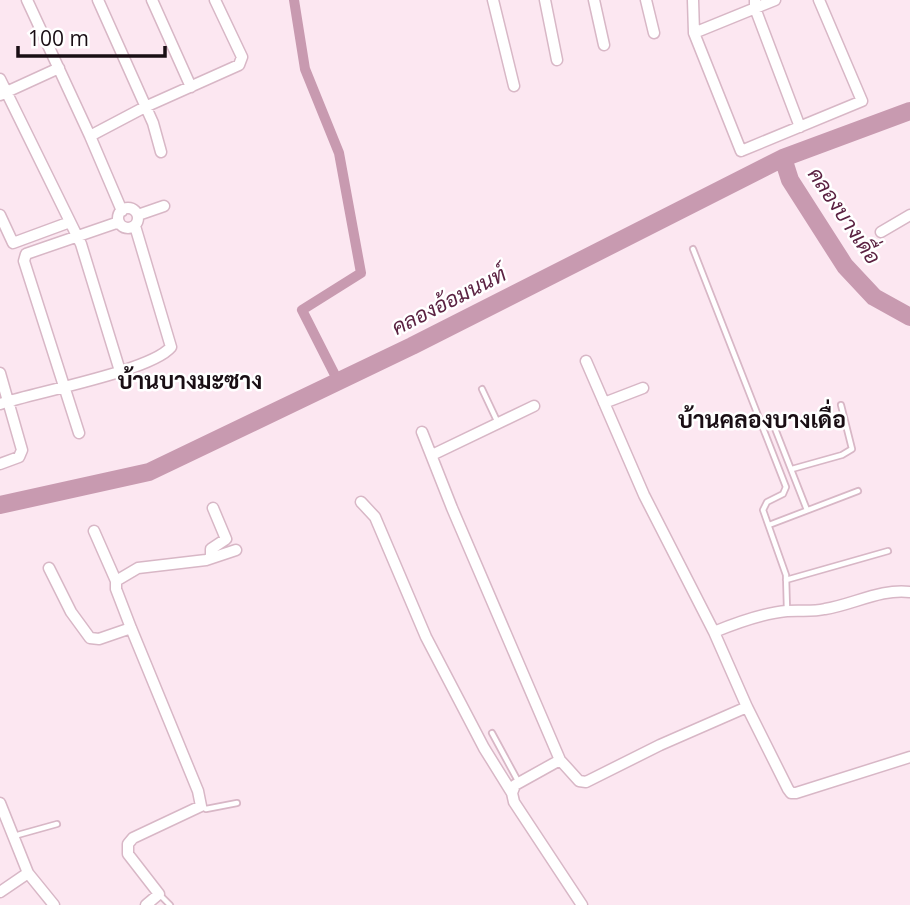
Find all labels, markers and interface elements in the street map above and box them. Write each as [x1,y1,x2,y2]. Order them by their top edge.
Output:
scale bar [18,14,164,58]
text: 100 m [28,24,89,52]
water label: คลองบางเดื่อ [802,159,892,269]
water label: คลองอ้อมนนท์ [387,258,513,341]
district label: บ้านบางมะซาง [118,364,262,396]
district label: บ้านคลองบางเดื่อ [678,399,846,435]

